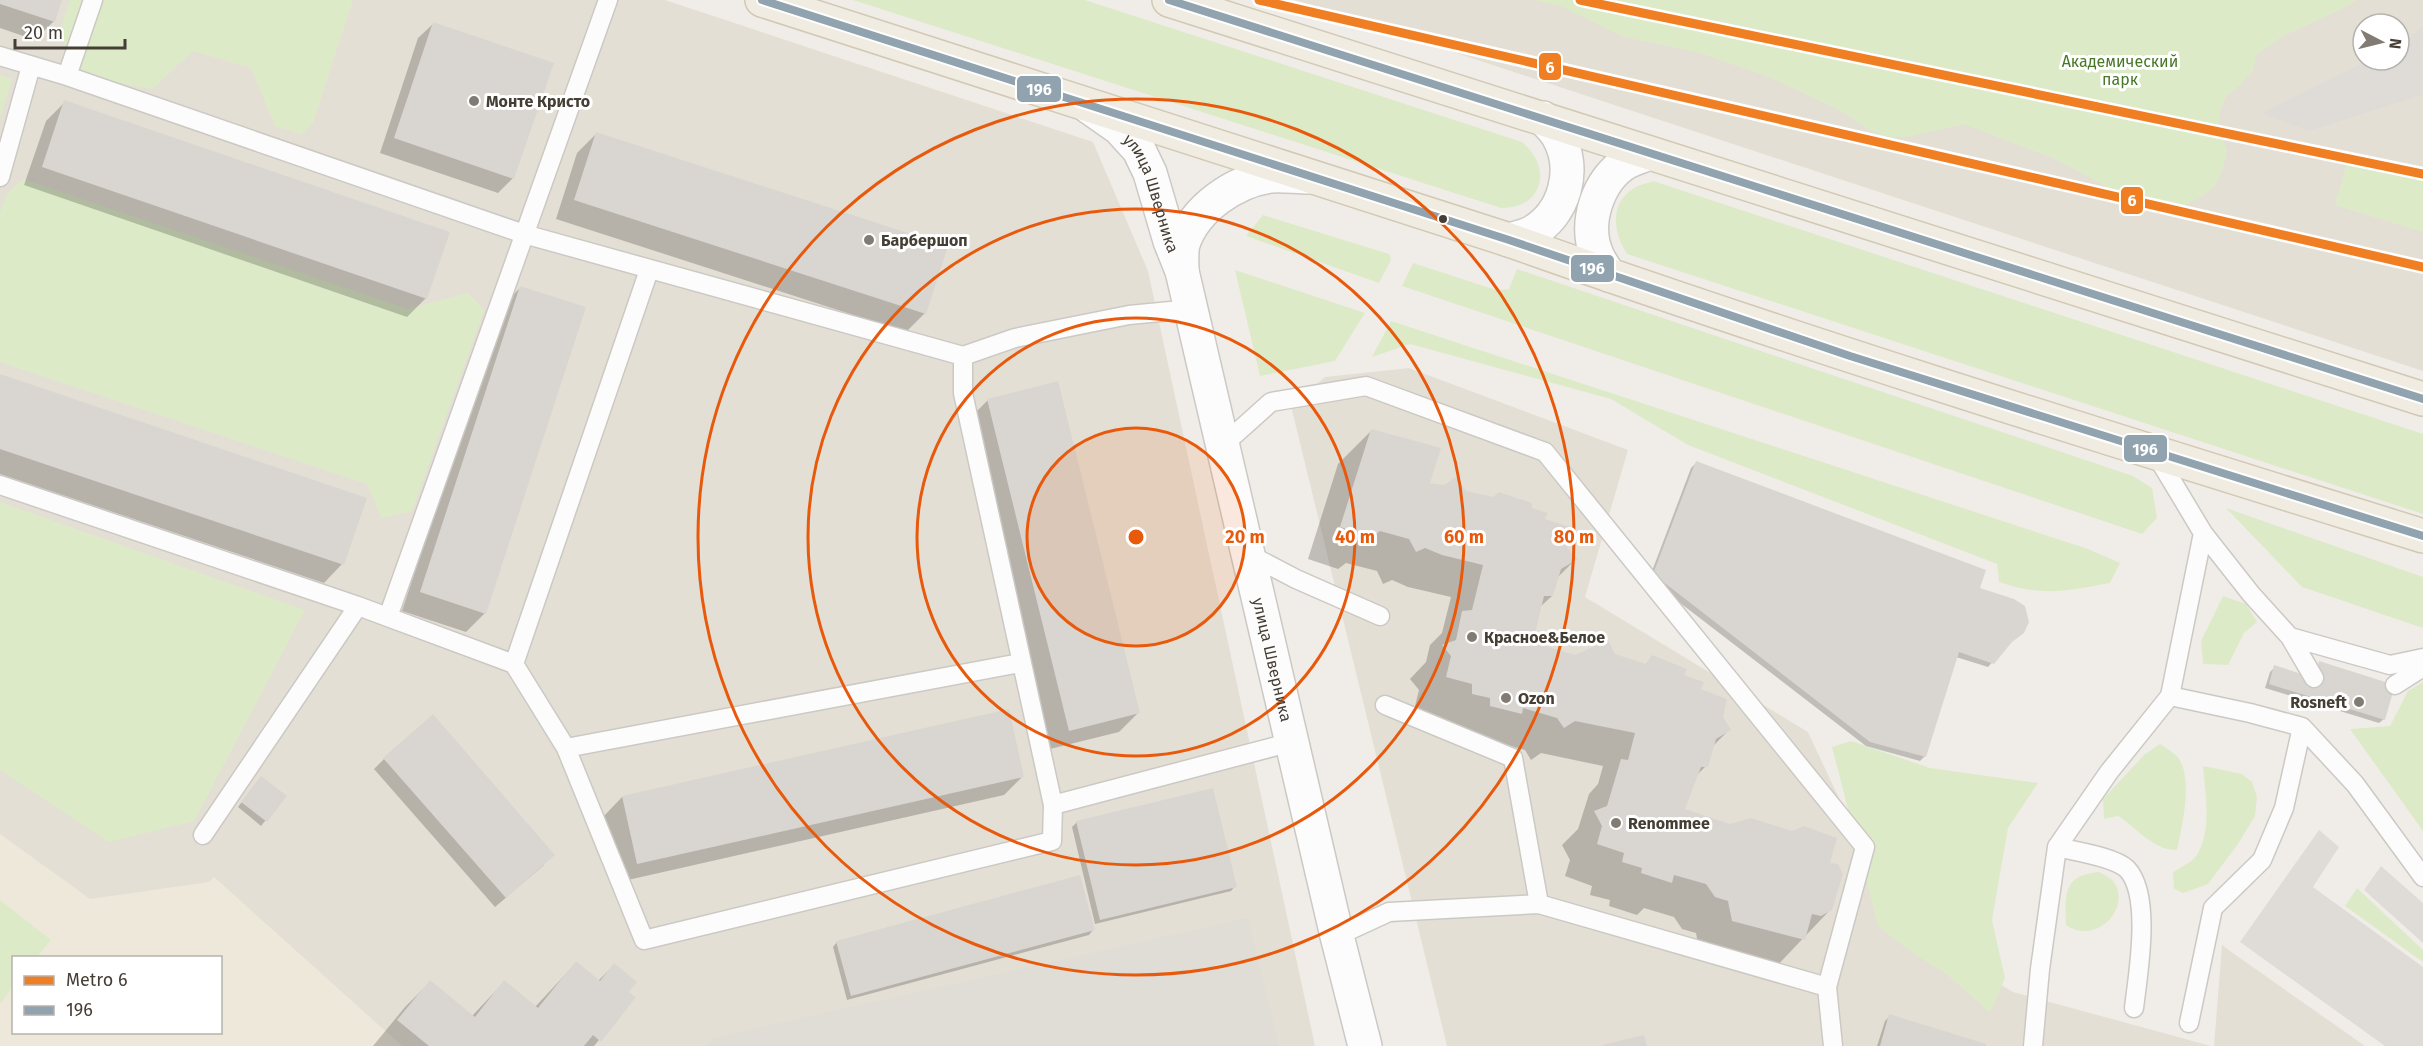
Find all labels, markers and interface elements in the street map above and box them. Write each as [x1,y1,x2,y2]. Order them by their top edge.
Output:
scale bar [15,12,124,50]
north arrow [2351,12,2411,72]
text: 20 m [24,22,63,44]
text: N [2385,37,2405,50]
line badge: 6 [1538,52,1562,81]
park label: Академический парк [2062,52,2178,89]
text: 6 [1545,58,1555,77]
line badge: 196 [1016,75,1062,103]
text: 196 [1026,80,1052,99]
place label: Монте Кристо [486,92,590,111]
marker: Монте Кристо [467,94,481,108]
street label: улица Шверника [1119,130,1183,255]
line badge: 6 [2120,186,2144,215]
text: 6 [2127,191,2137,210]
unlabelled marker [1437,213,1449,225]
place label: Барбершоп [881,231,968,250]
marker: Барбершоп [862,233,876,247]
line badge: 196 [1570,254,1615,283]
text: 196 [1579,259,1605,278]
line badge: 196 [2123,434,2168,463]
text: 196 [2132,440,2158,459]
text: 20 m [1225,526,1265,548]
text: 40 m [1335,526,1375,548]
text: 60 m [1444,526,1484,548]
text: 80 m [1554,526,1594,548]
centre of rings [1126,527,1146,547]
street label: улица Шверника [1249,596,1296,723]
place label: Красное&Белое [1484,628,1605,647]
marker: Красное&Белое [1465,630,1479,644]
place label: Ozon [1518,689,1555,708]
marker: Ozon [1499,691,1513,705]
place label: Rosneft [2290,693,2348,712]
marker: Rosneft [2352,695,2366,709]
place label: Renommee [1628,814,1710,833]
marker: Renommee [1609,816,1623,830]
legend [12,956,222,1034]
text: Metro 6 [66,969,128,991]
text: 196 [66,999,93,1021]

